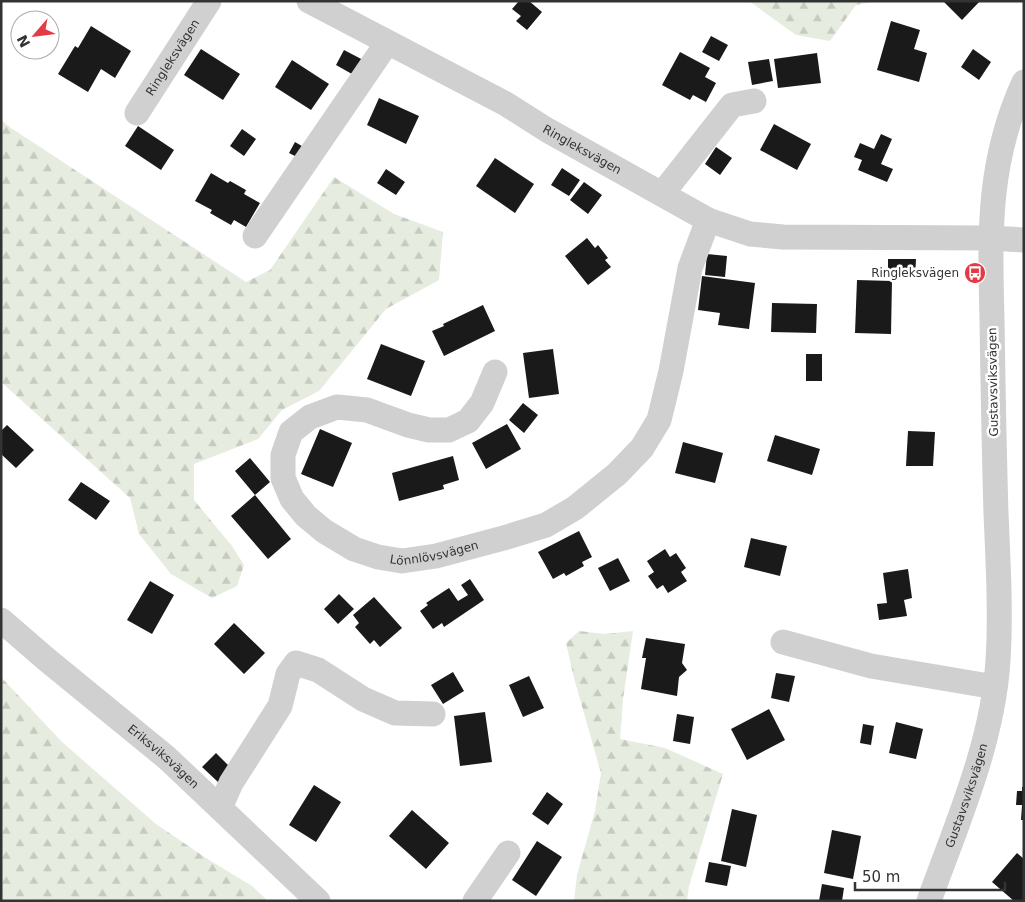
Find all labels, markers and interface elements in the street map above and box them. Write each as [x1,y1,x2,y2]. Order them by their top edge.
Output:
north arrow [10,10,60,60]
street label: Ringleksvägen [143,17,202,98]
text: N [14,32,33,50]
street label: Ringleksvägen [540,122,624,177]
bus stop icon: Ringleksvägen [963,261,987,285]
place label: Ringleksvägen [871,266,959,280]
street label: Gustavsviksvägen [985,327,1001,437]
street label: Lönnlövsvägen [389,538,480,568]
street label: Eriksviksvägen [125,722,202,791]
street label: Gustavsviksvägen [942,742,990,850]
scale bar [855,860,1005,892]
text: 50 m [862,868,900,886]

